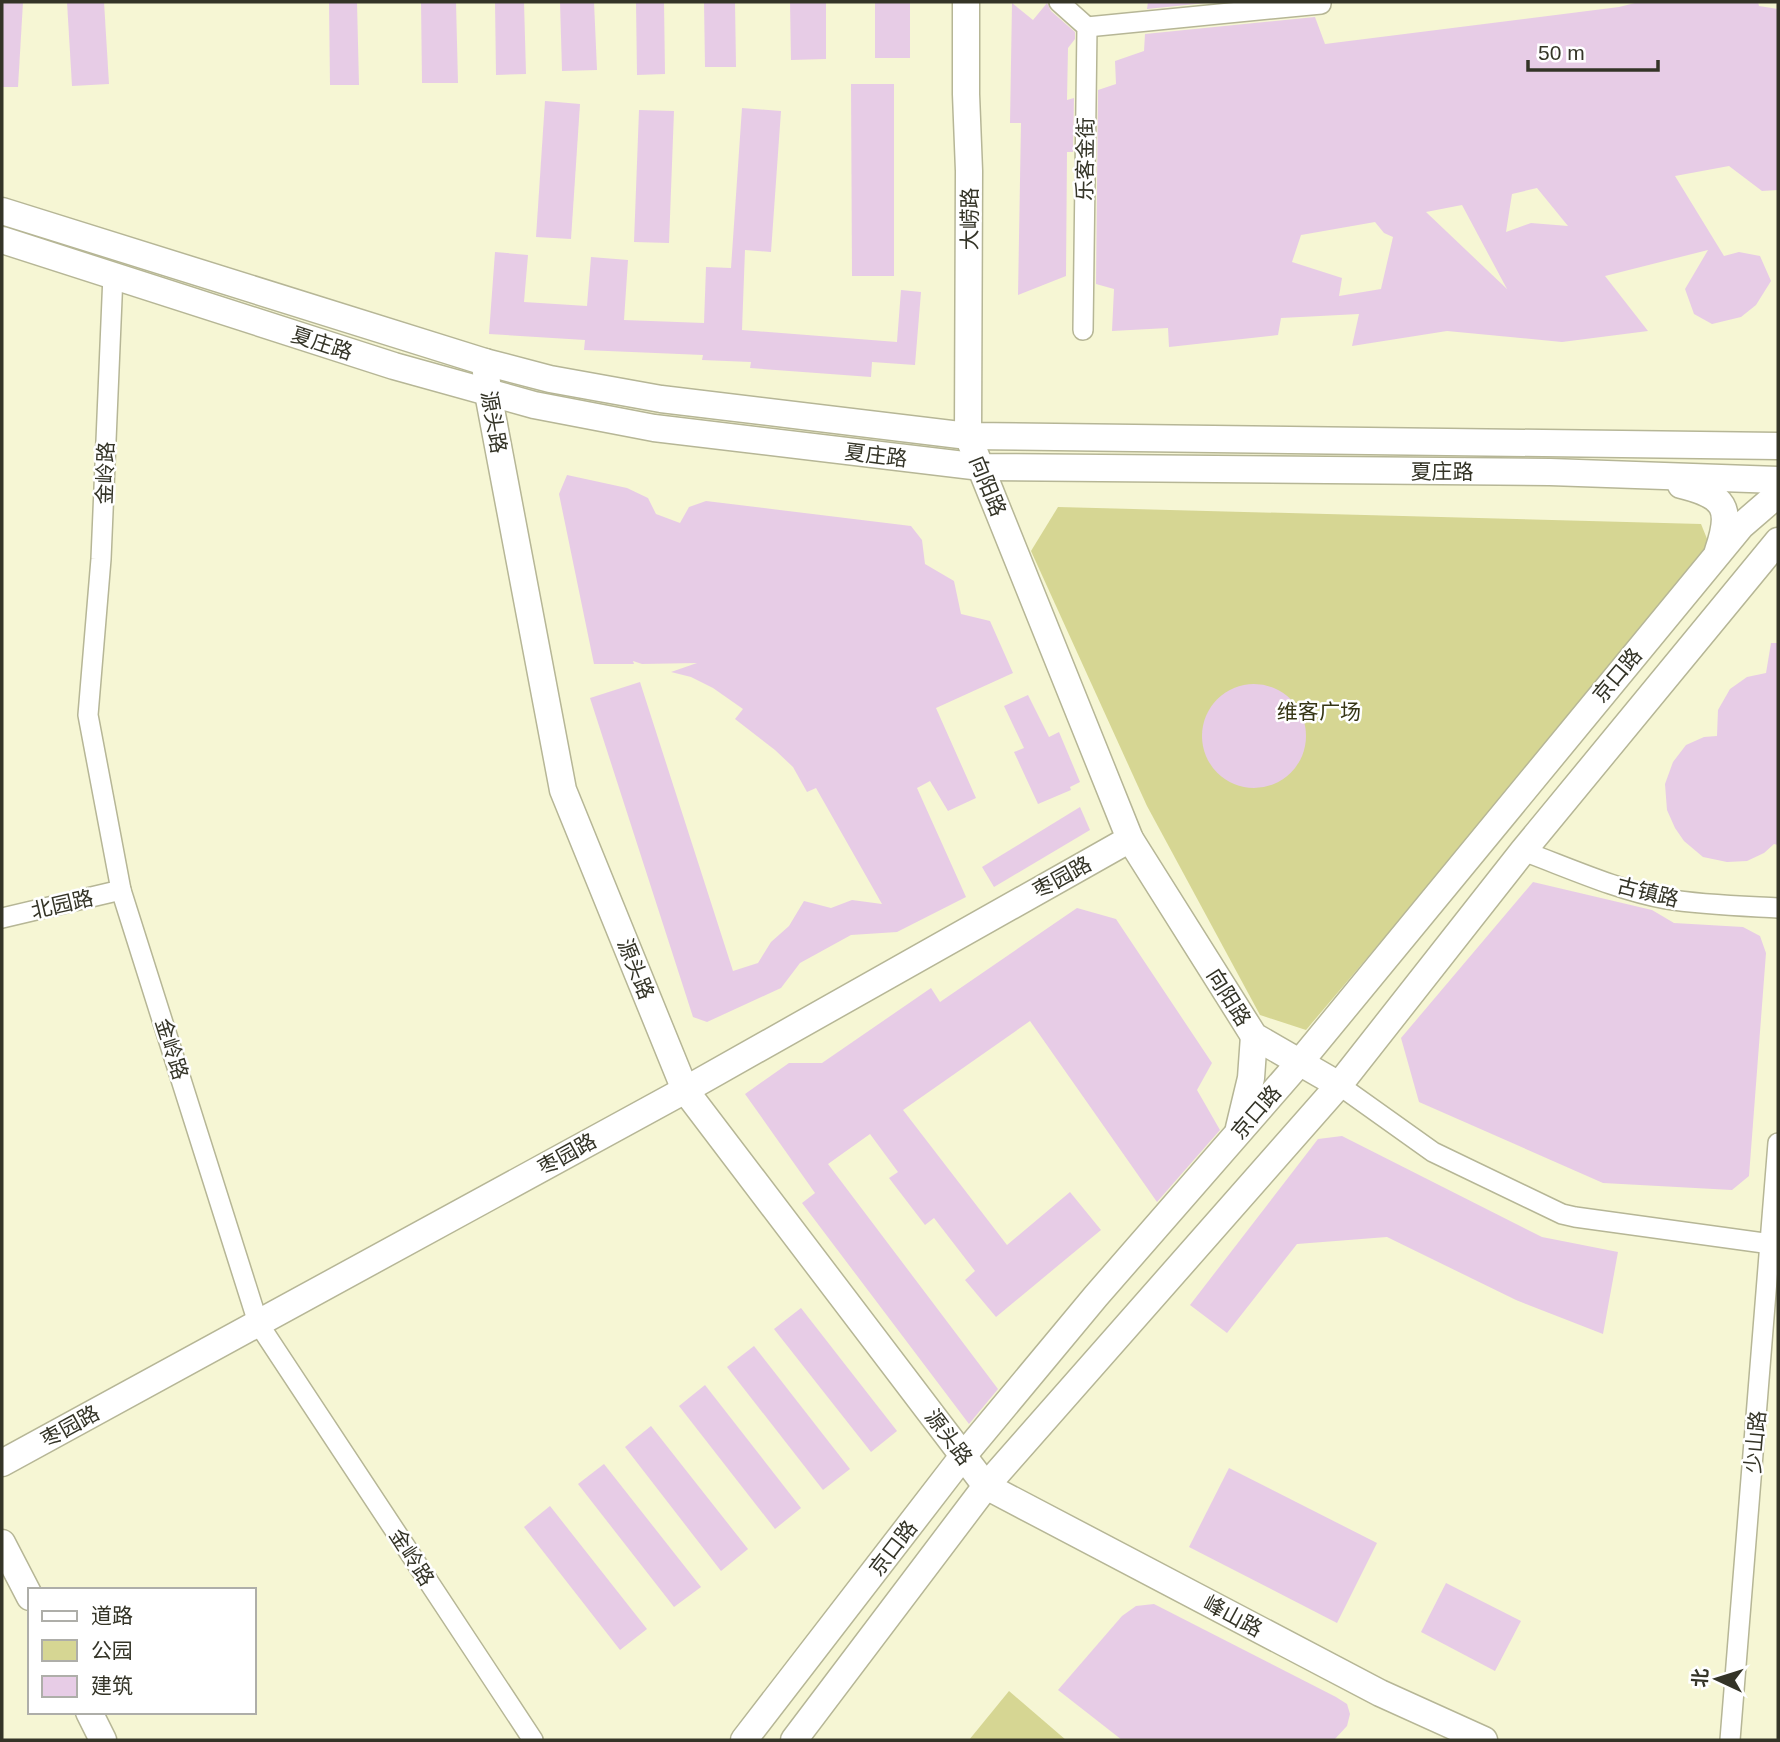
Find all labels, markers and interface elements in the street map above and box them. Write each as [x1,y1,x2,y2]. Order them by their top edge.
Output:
scale bar [1528,28,1658,72]
text: 50 m [1538,41,1585,64]
street label: 乐客金街 [1073,117,1097,201]
street label: 大崂路 [958,188,981,251]
street label: 夏庄路 [288,322,356,364]
street label: 源头路 [477,389,511,455]
street label: 夏庄路 [843,440,909,470]
street label: 金岭路 [92,441,118,505]
street label: 向阳路 [966,452,1010,520]
street label: 夏庄路 [1411,460,1474,483]
street label: 京口路 [1588,643,1646,707]
park label: 维客广场 [1277,700,1361,723]
street label: 枣园路 [1029,852,1095,902]
street label: 古镇路 [1615,873,1681,911]
street label: 北园路 [29,886,95,922]
street label: 源头路 [614,935,658,1003]
street label: 向阳路 [1203,964,1255,1030]
street label: 金岭路 [151,1015,193,1083]
street label: 京口路 [1227,1081,1285,1143]
street label: 枣园路 [534,1129,600,1179]
street label: 枣园路 [37,1401,103,1451]
street label: 源头路 [921,1405,977,1469]
street label: 少山路 [1741,1410,1769,1474]
street label: 京口路 [865,1516,921,1580]
street label: 金岭路 [385,1524,439,1590]
legend [28,1588,256,1714]
street label: 峰山路 [1200,1591,1266,1641]
text: 道路 [91,1604,133,1627]
text: 公园 [91,1639,133,1662]
north arrow [1682,1644,1752,1714]
text: 北 [1689,1668,1712,1688]
text: 建筑 [91,1674,133,1697]

